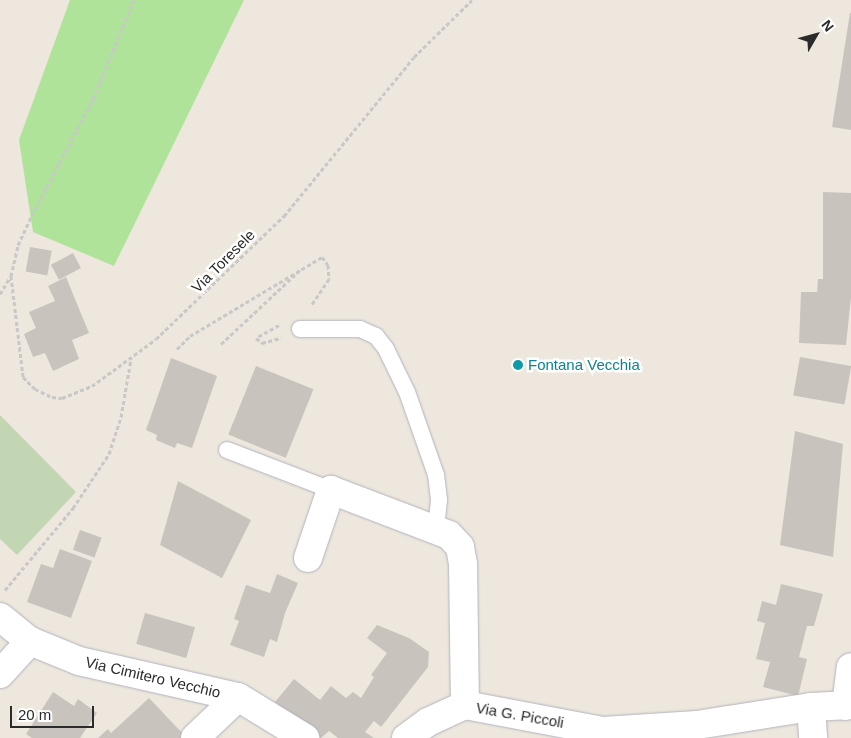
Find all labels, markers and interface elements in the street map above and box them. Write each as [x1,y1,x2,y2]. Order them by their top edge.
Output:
north arrow [791,10,841,60]
text: N [818,17,837,35]
street label: Via Toresele [188,226,258,296]
place label: Fontana Vecchia [528,356,640,374]
marker: Fontana Vecchia [512,359,524,371]
street label: Via Cimitero Vecchio [84,653,222,701]
scale bar [12,696,96,728]
street label: Via G. Piccoli [475,698,565,732]
text: 20 m [18,706,51,723]

